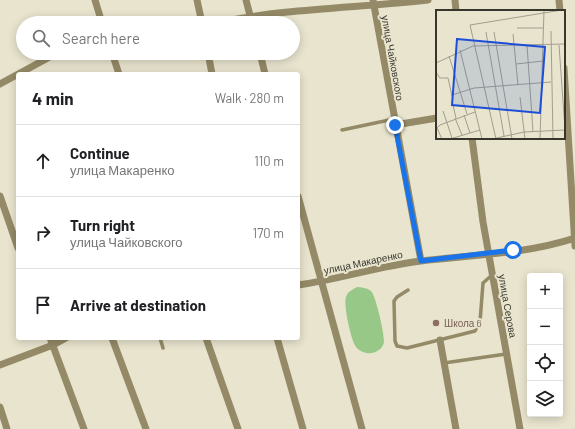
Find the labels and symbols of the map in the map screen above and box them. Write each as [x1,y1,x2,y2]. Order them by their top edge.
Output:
inset map [436,10,565,139]
street label: улица Чайковского [380,14,407,102]
route end [386,116,404,134]
route start [504,241,522,259]
street label: улица Макаренко [322,248,404,276]
street label: улица Серова [497,273,520,339]
place label: Школа 6 [444,317,482,329]
marker: Школа 6 [431,318,441,328]

